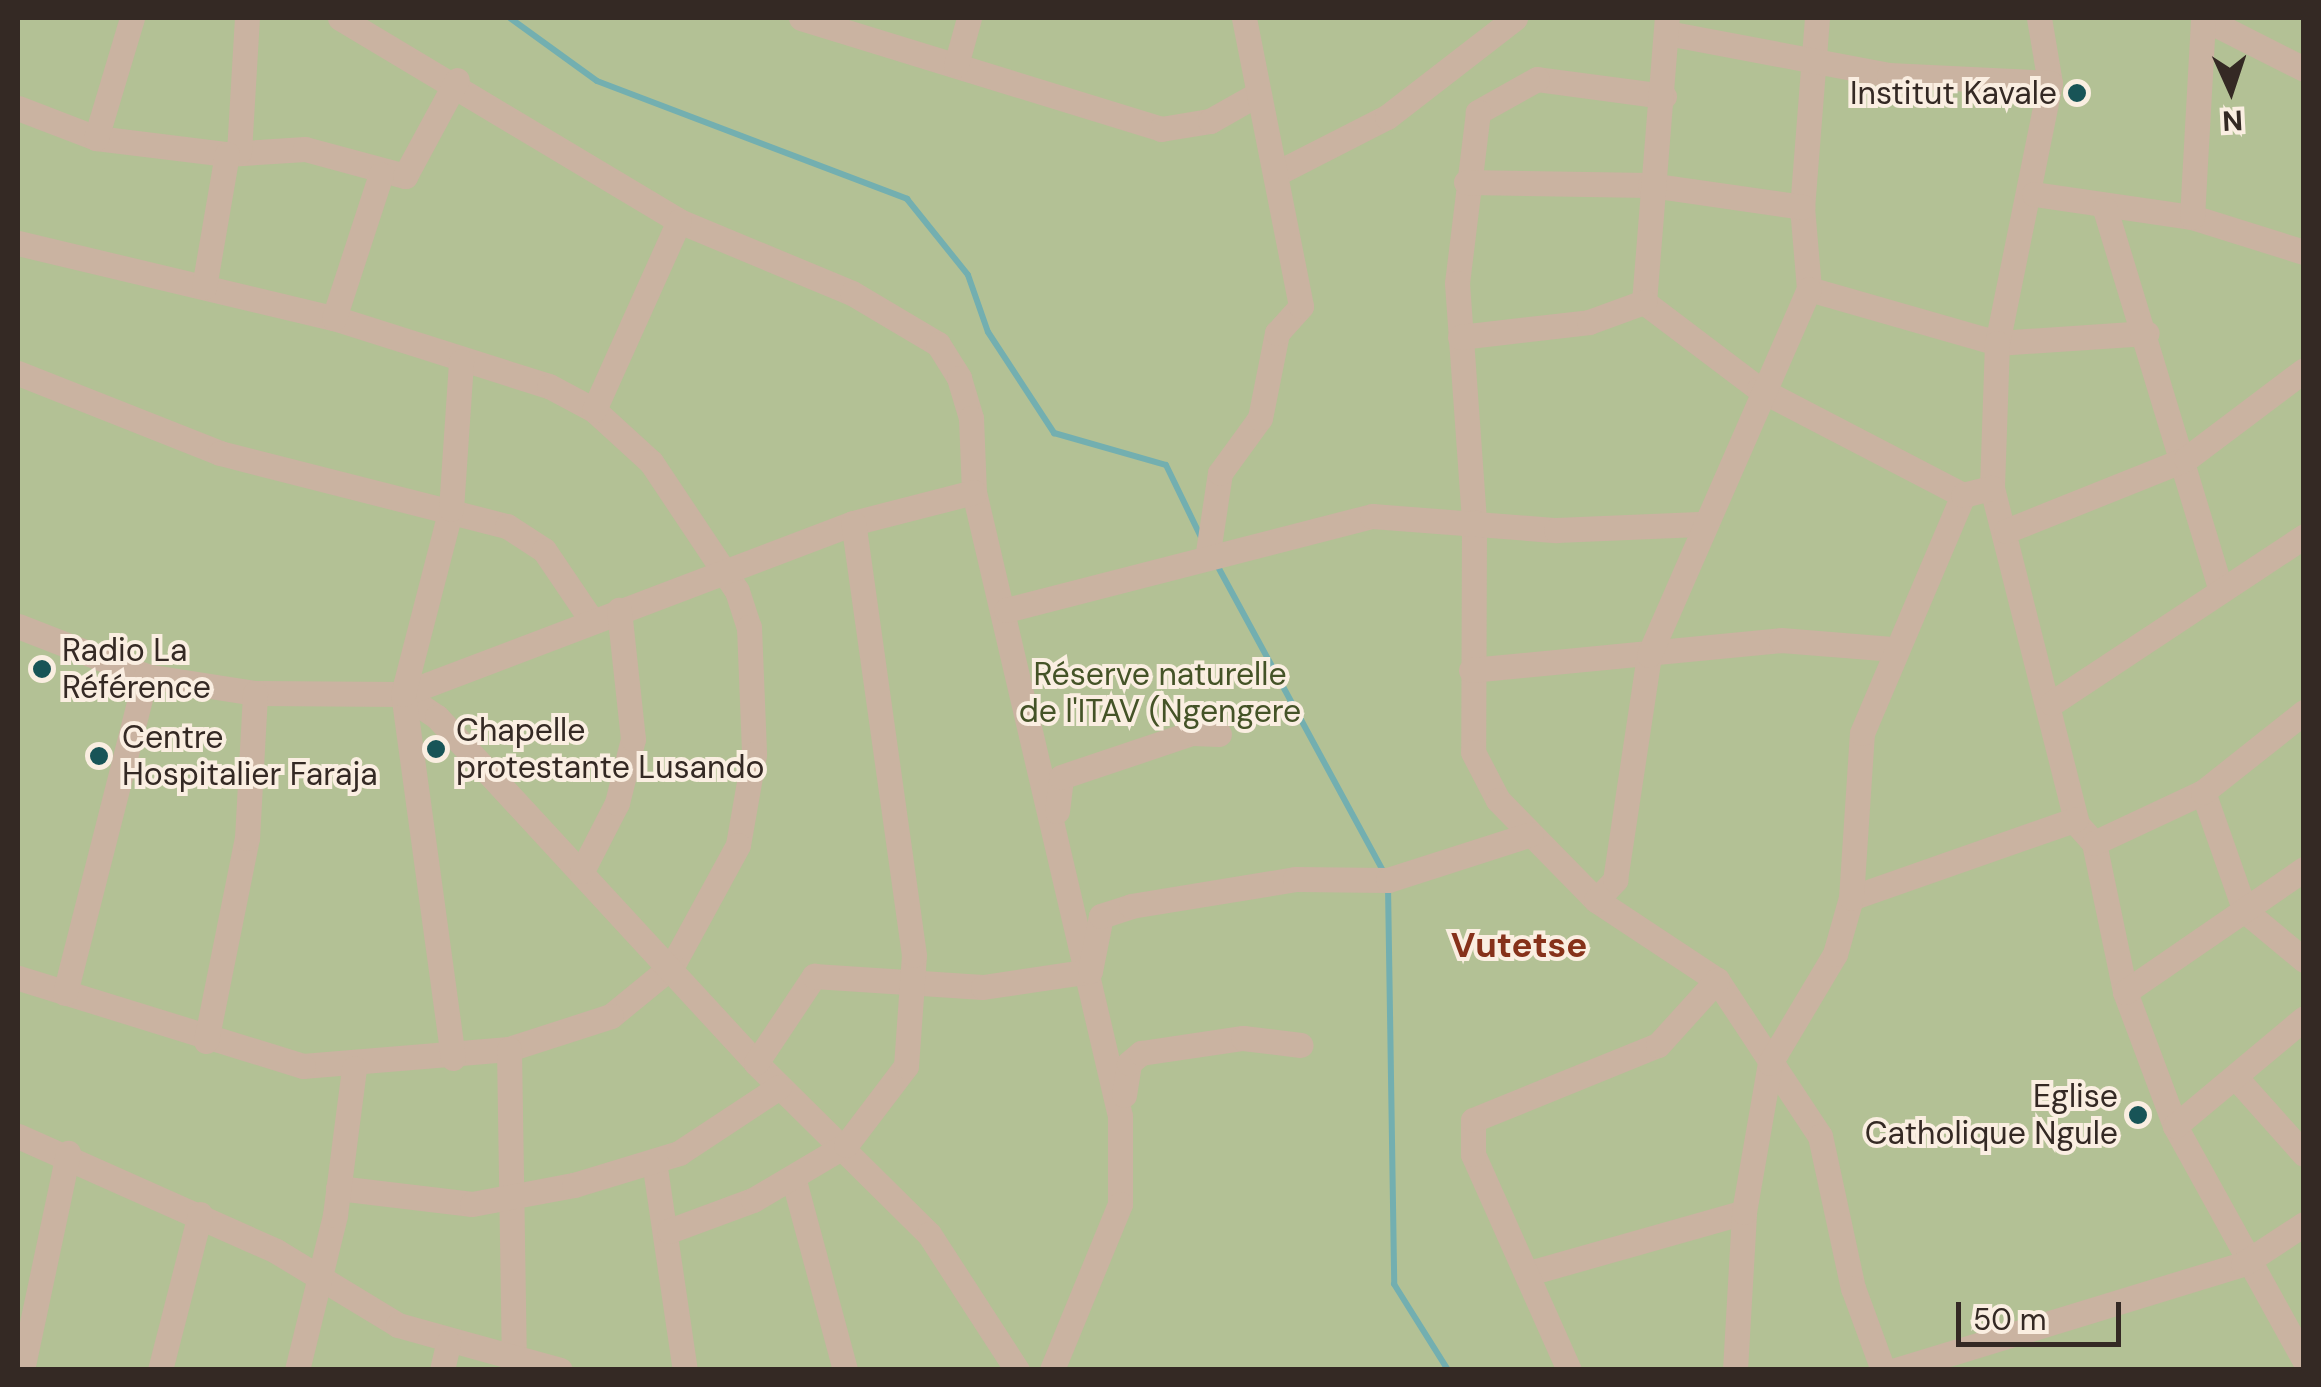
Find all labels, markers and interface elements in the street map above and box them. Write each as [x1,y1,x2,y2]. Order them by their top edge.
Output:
north arrow [2181,40,2281,140]
place label: Institut Kavale [1850,74,2057,112]
marker: Institut Kavale [2066,82,2088,104]
text: N [2221,101,2244,139]
place label: Radio La Référence [62,632,211,707]
park label: Réserve naturelle de l'ITAV (Ngengere [1019,656,1301,731]
marker: Radio La Référence [31,658,53,680]
place label: Chapelle protestante Lusando [456,712,764,787]
place label: Centre Hospitalier Faraja [122,719,378,794]
marker: Chapelle protestante Lusando [425,738,447,760]
marker: Centre Hospitalier Faraja [86,743,112,769]
district label: Vutetse [1451,924,1587,966]
place label: Eglise Catholique Ngule [1865,1078,2118,1153]
marker: Eglise Catholique Ngule [2127,1104,2149,1126]
scale bar [1961,1282,2126,1344]
text: 50 m [1973,1300,2047,1339]

